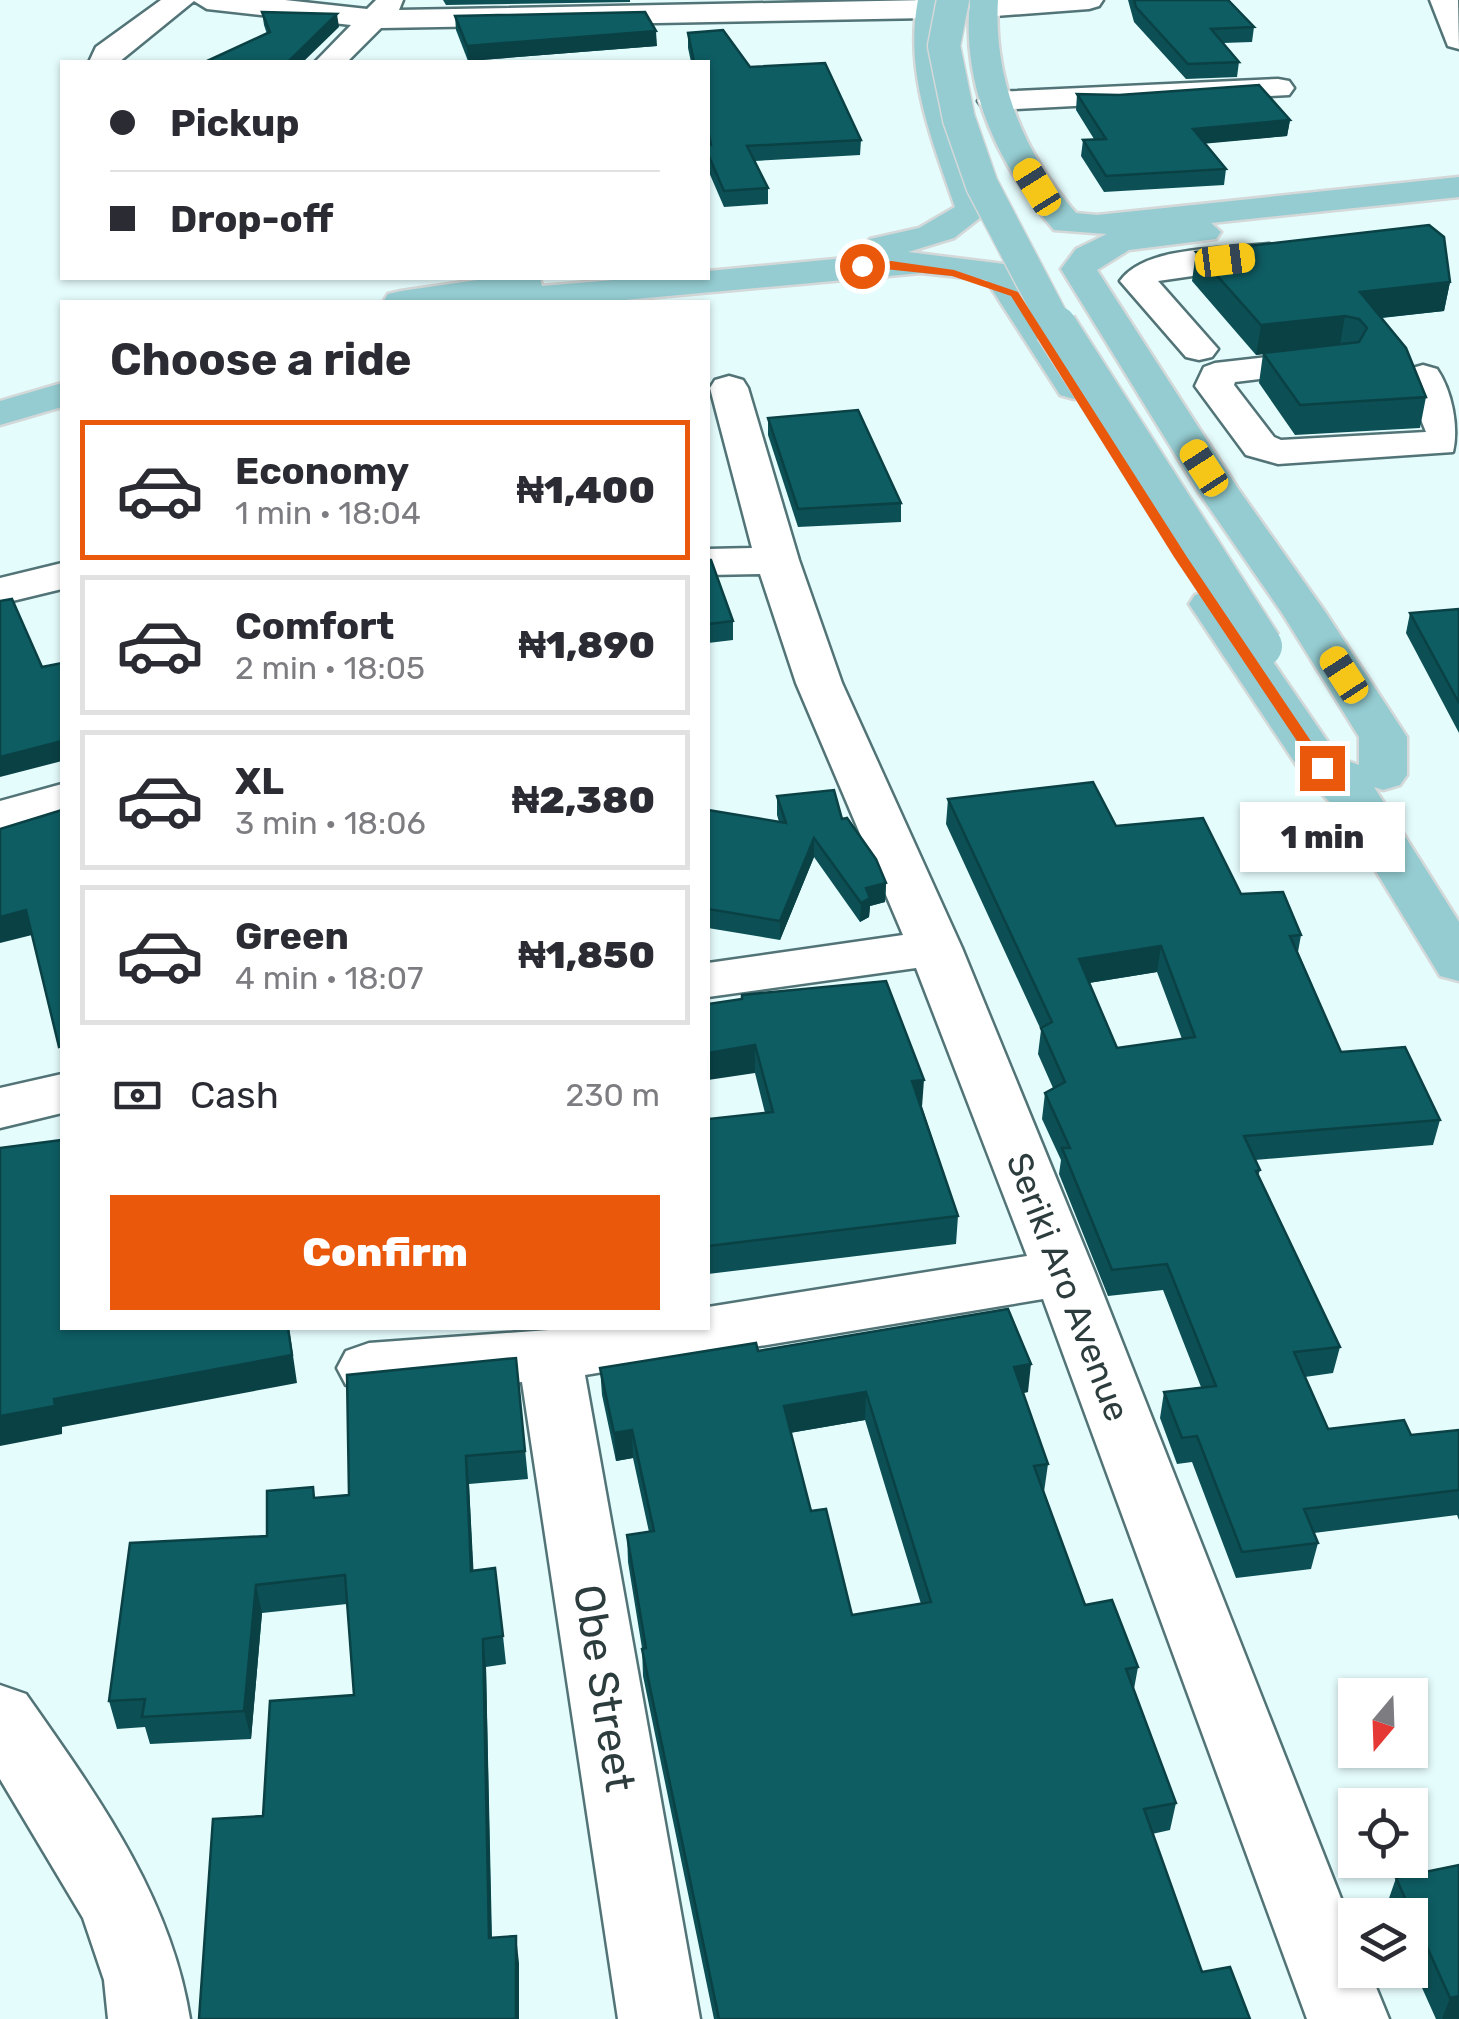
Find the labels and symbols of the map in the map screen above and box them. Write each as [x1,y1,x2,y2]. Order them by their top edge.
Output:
car [1008,154,1066,220]
car [1193,241,1257,279]
route start [840,244,885,289]
car [1175,435,1233,501]
car [1315,642,1373,708]
route end [1300,746,1345,791]
callout: 1 min [1240,803,1404,873]
street label: Seriki Aro Avenue [997,1147,1139,1427]
street label: Obe Street [563,1581,645,1795]
north arrow [1338,1678,1428,1768]

